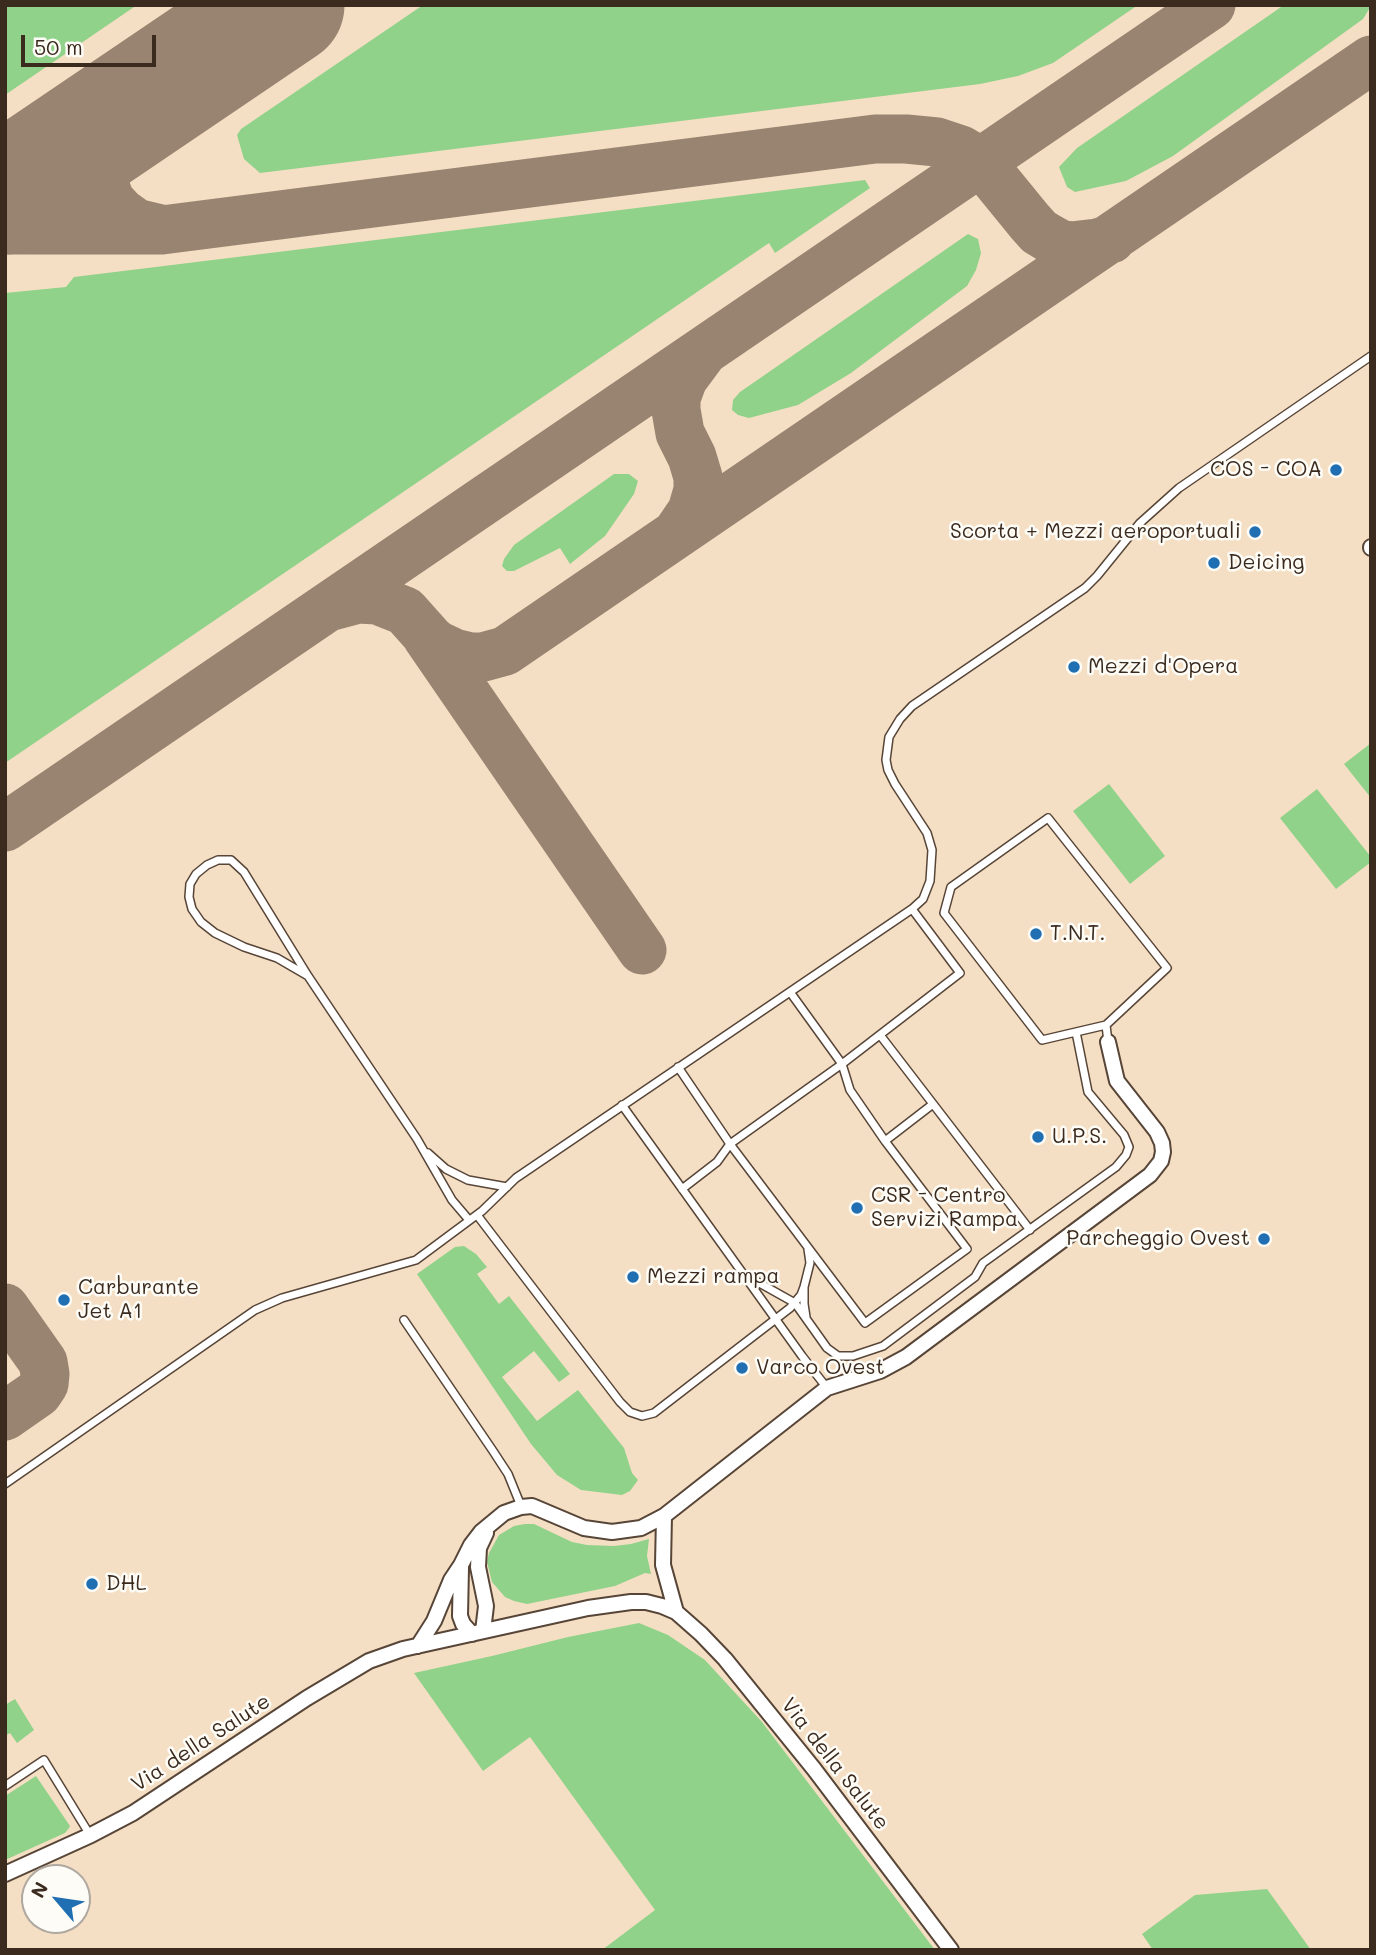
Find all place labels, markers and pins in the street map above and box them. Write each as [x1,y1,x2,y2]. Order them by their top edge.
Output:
place label: COS - COA [1210,457,1322,483]
marker: COS - COA [1328,462,1344,478]
place label: Scorta + Mezzi aeroportuali [950,519,1241,545]
marker: Scorta + Mezzi aeroportuali [1247,524,1263,540]
place label: Deicing [1228,550,1304,576]
marker: Deicing [1206,555,1222,571]
place label: Mezzi d'Opera [1088,654,1238,680]
marker: Mezzi d'Opera [1066,659,1082,675]
place label: T.N.T. [1050,921,1105,947]
marker: T.N.T. [1028,926,1044,942]
place label: U.P.S. [1052,1124,1107,1150]
marker: U.P.S. [1030,1129,1046,1145]
place label: CSR - Centro Servizi Rampa [871,1183,1018,1233]
marker: CSR - Centro Servizi Rampa [849,1200,865,1216]
place label: Parcheggio Ovest [1066,1226,1250,1252]
marker: Parcheggio Ovest [1256,1231,1272,1247]
place label: Mezzi rampa [647,1264,780,1290]
marker: Mezzi rampa [625,1269,641,1285]
place label: Carburante Jet A1 [78,1275,199,1325]
marker: Carburante Jet A1 [56,1292,72,1308]
place label: Varco Ovest [756,1355,885,1381]
marker: Varco Ovest [734,1360,750,1376]
place label: DHL [106,1571,146,1597]
marker: DHL [84,1576,100,1592]

